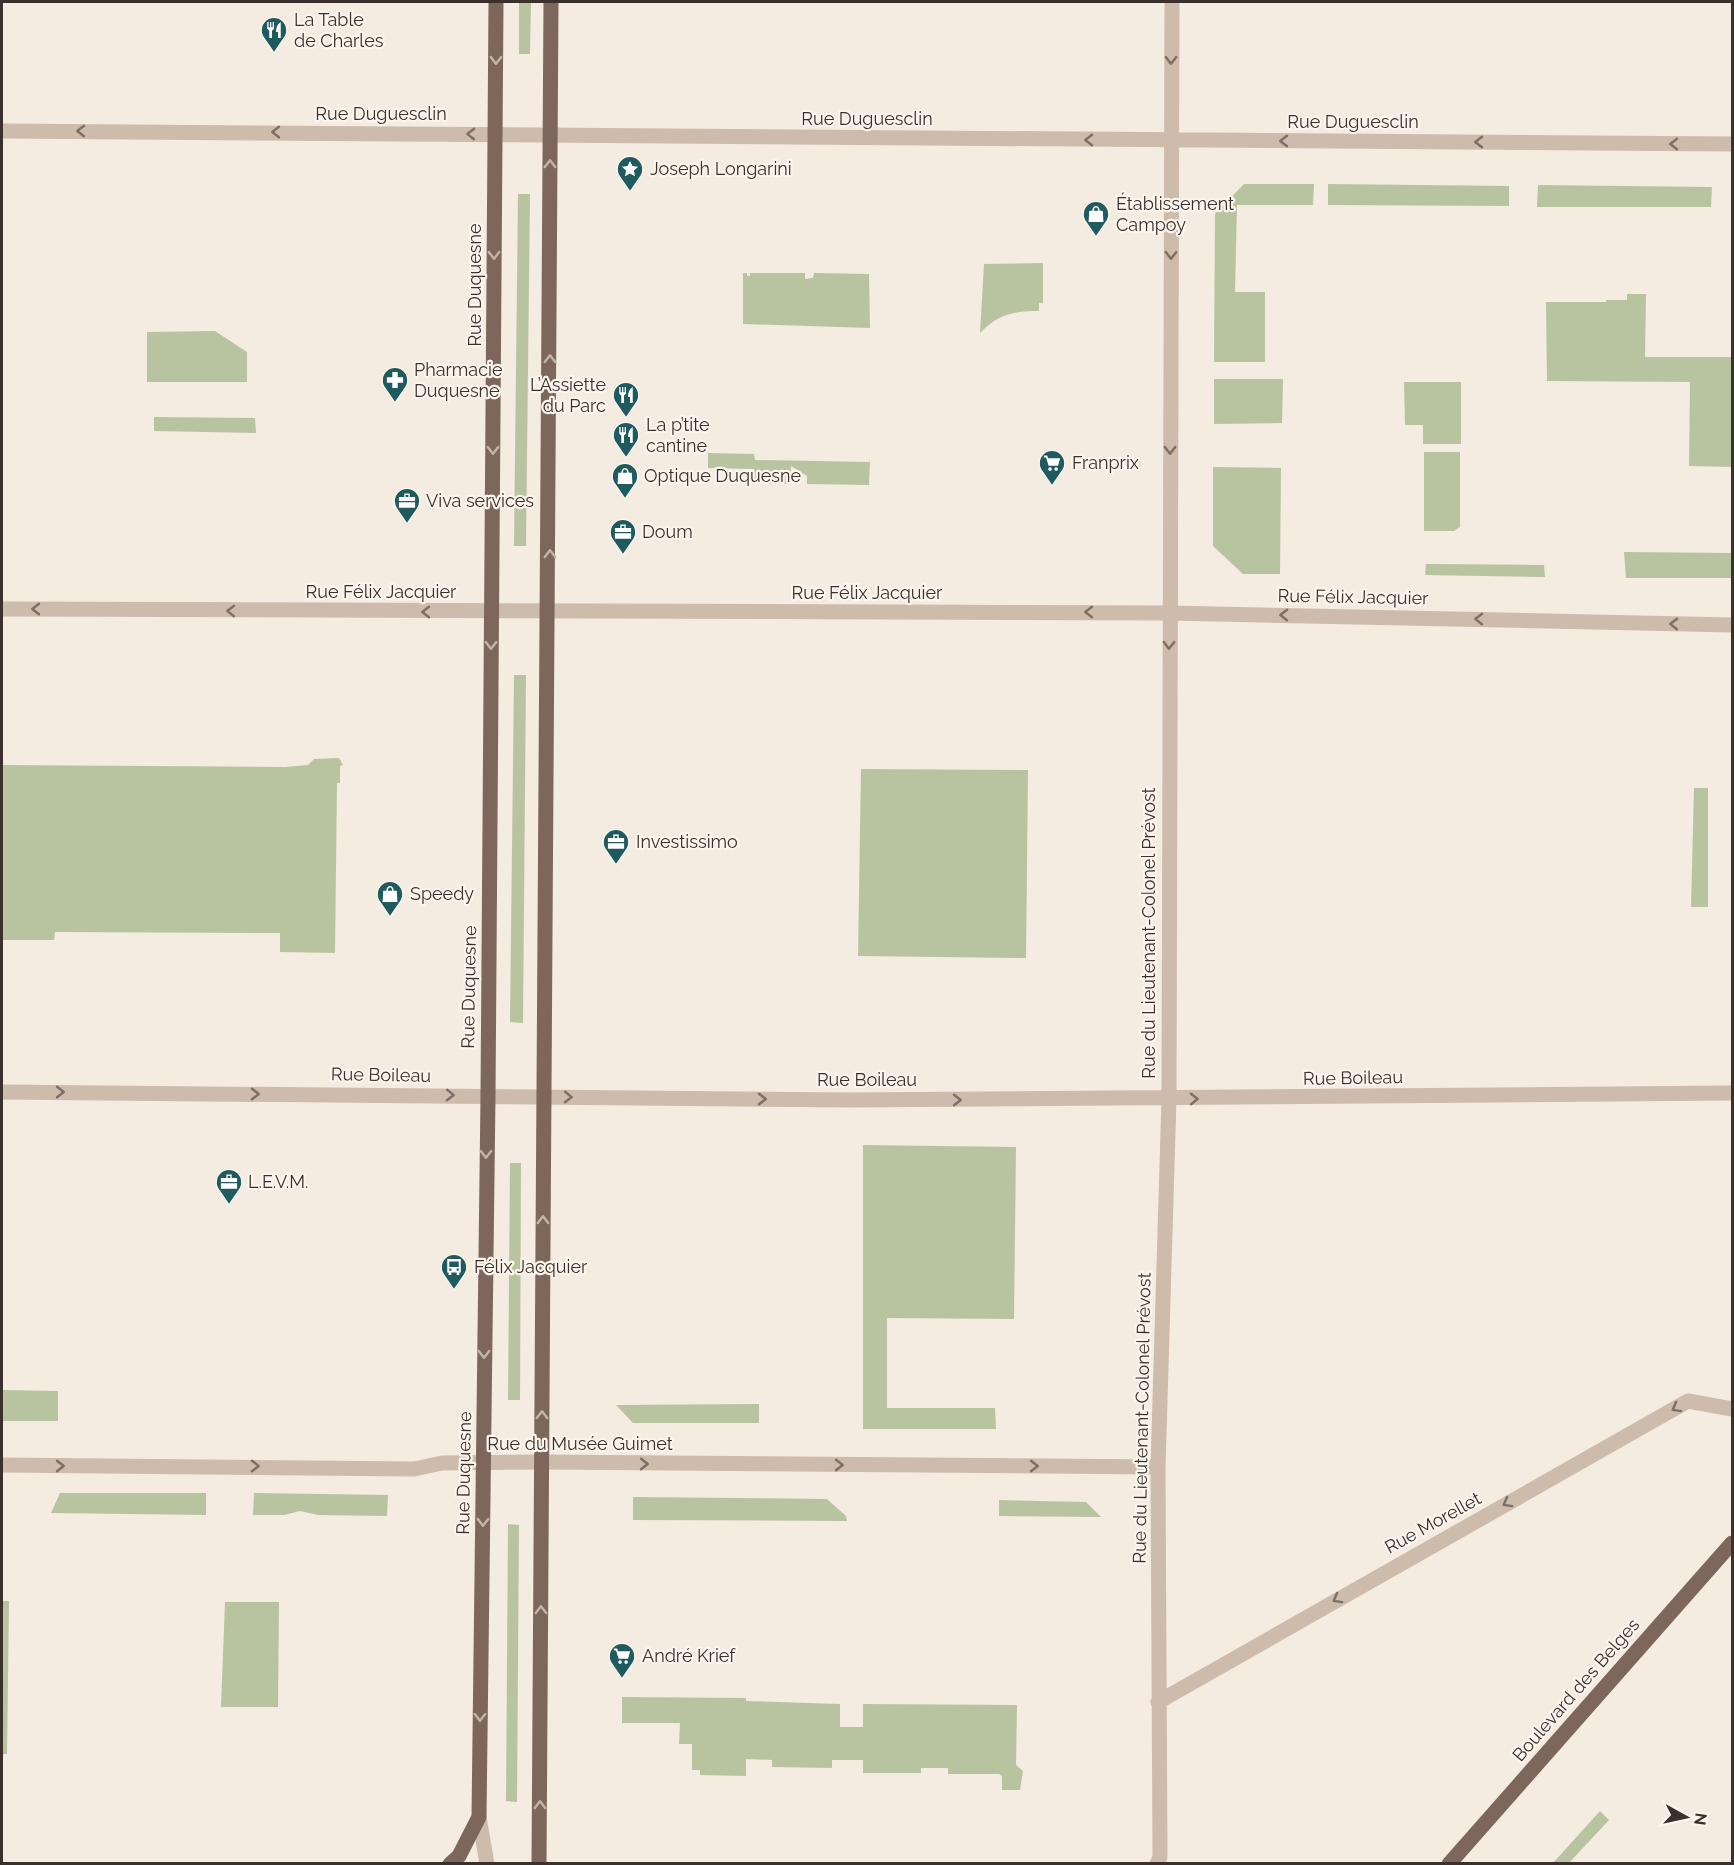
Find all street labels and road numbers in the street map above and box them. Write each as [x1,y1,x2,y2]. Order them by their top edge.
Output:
street label: Rue Duguesclin [315,103,447,124]
street label: Rue Duguesclin [801,108,933,129]
street label: Rue Duguesclin [1287,111,1419,132]
street label: Rue Duquesne [464,223,485,347]
street label: Rue Félix Jacquier [306,581,457,602]
street label: Rue Félix Jacquier [792,582,943,603]
street label: Rue Félix Jacquier [1277,585,1429,608]
street label: Rue du Lieutenant-Colonel Prévost [1138,787,1159,1079]
street label: Rue Duquesne [457,925,480,1049]
street label: Rue Boileau [331,1063,431,1086]
street label: Rue Boileau [1303,1066,1403,1089]
street label: Rue Boileau [817,1069,917,1090]
street label: Rue du Lieutenant-Colonel Prévost [1128,1272,1155,1564]
street label: Rue Duquesne [452,1411,475,1535]
street label: Rue du Musée Guimet [487,1433,673,1454]
street label: Rue Morellet [1381,1488,1485,1558]
street label: Boulevard des Belges [1508,1614,1644,1765]

